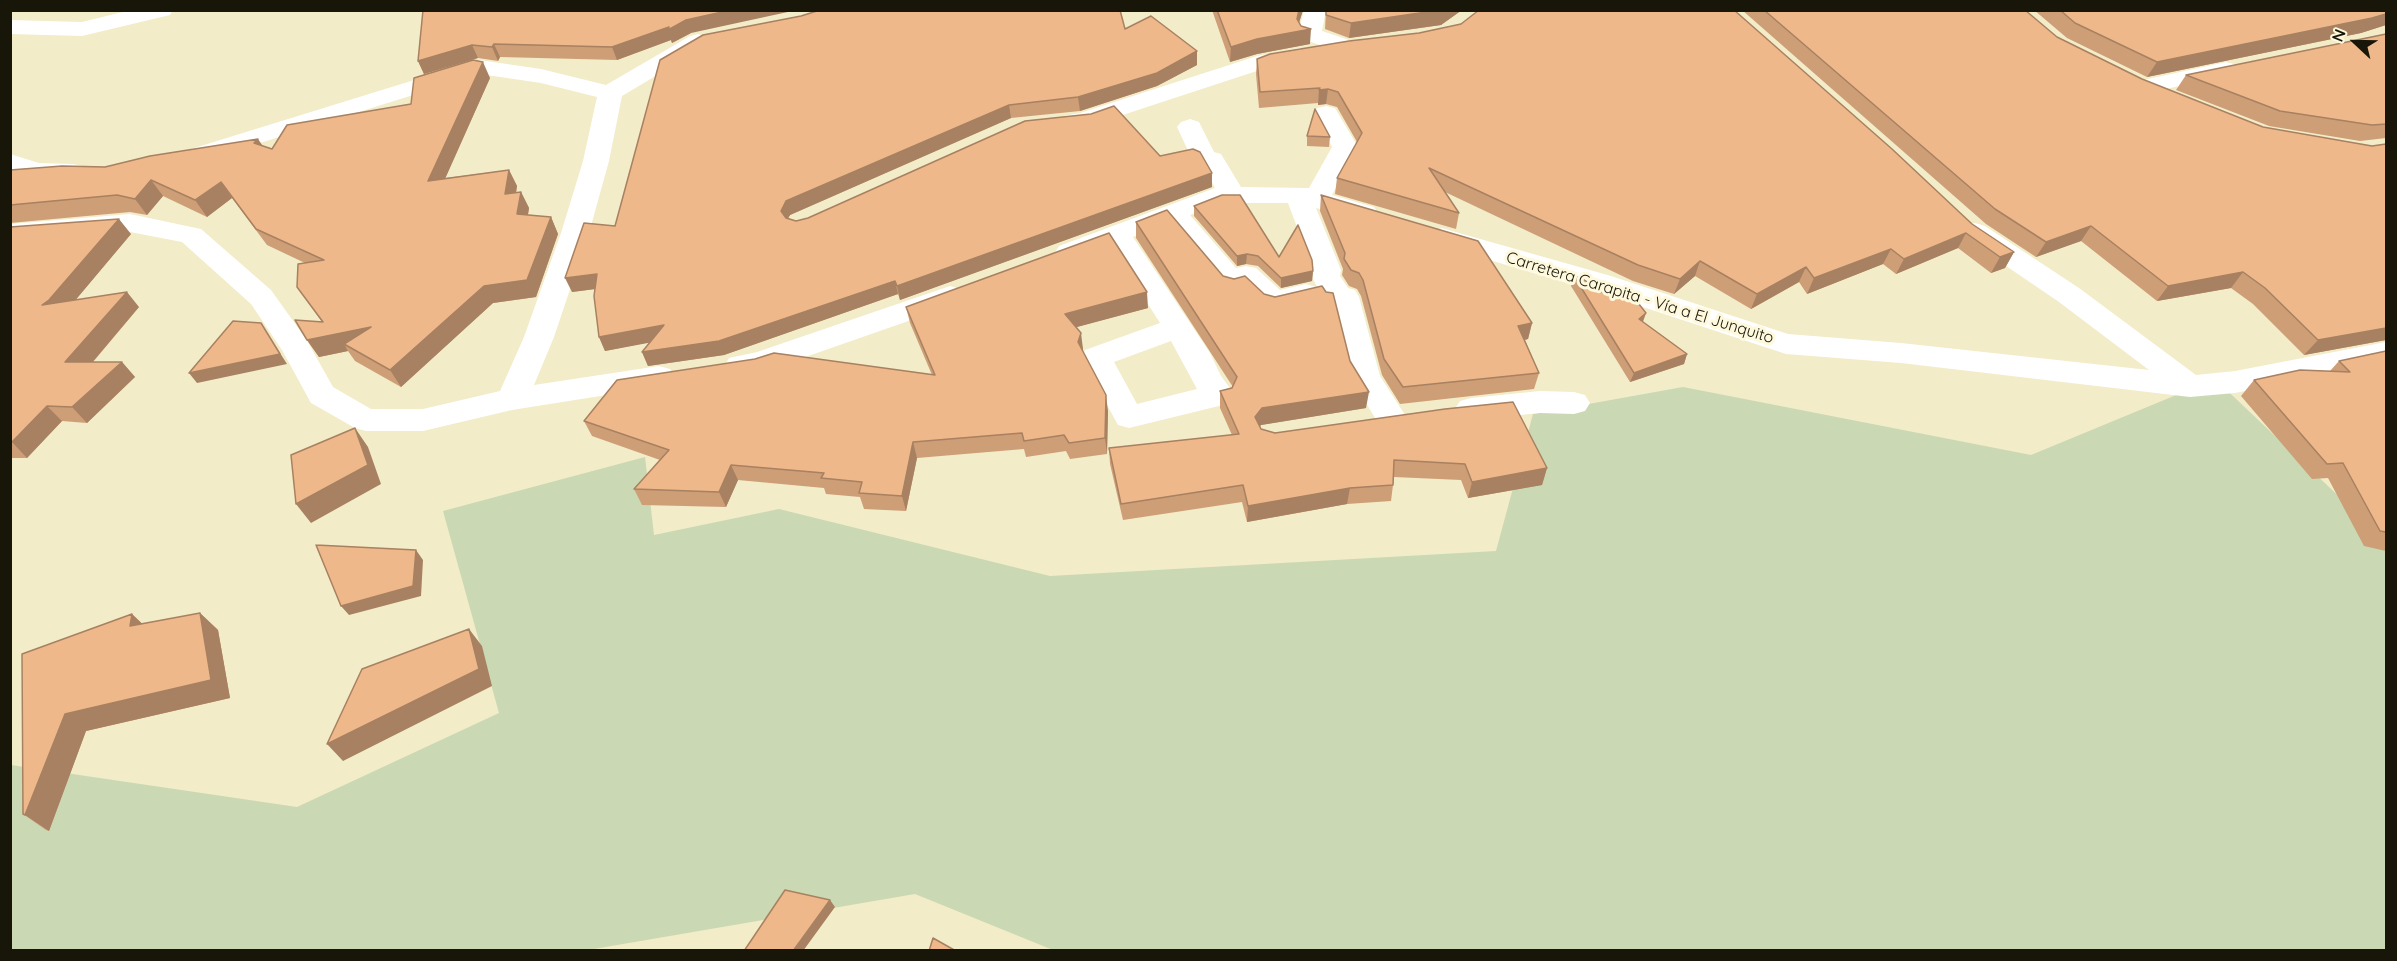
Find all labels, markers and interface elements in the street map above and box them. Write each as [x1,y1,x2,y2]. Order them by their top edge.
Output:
north arrow [2325,12,2385,72]
text: N [2327,26,2350,44]
street label: Carretera Carapita - Vía a El Junquito [1504,248,1776,348]

